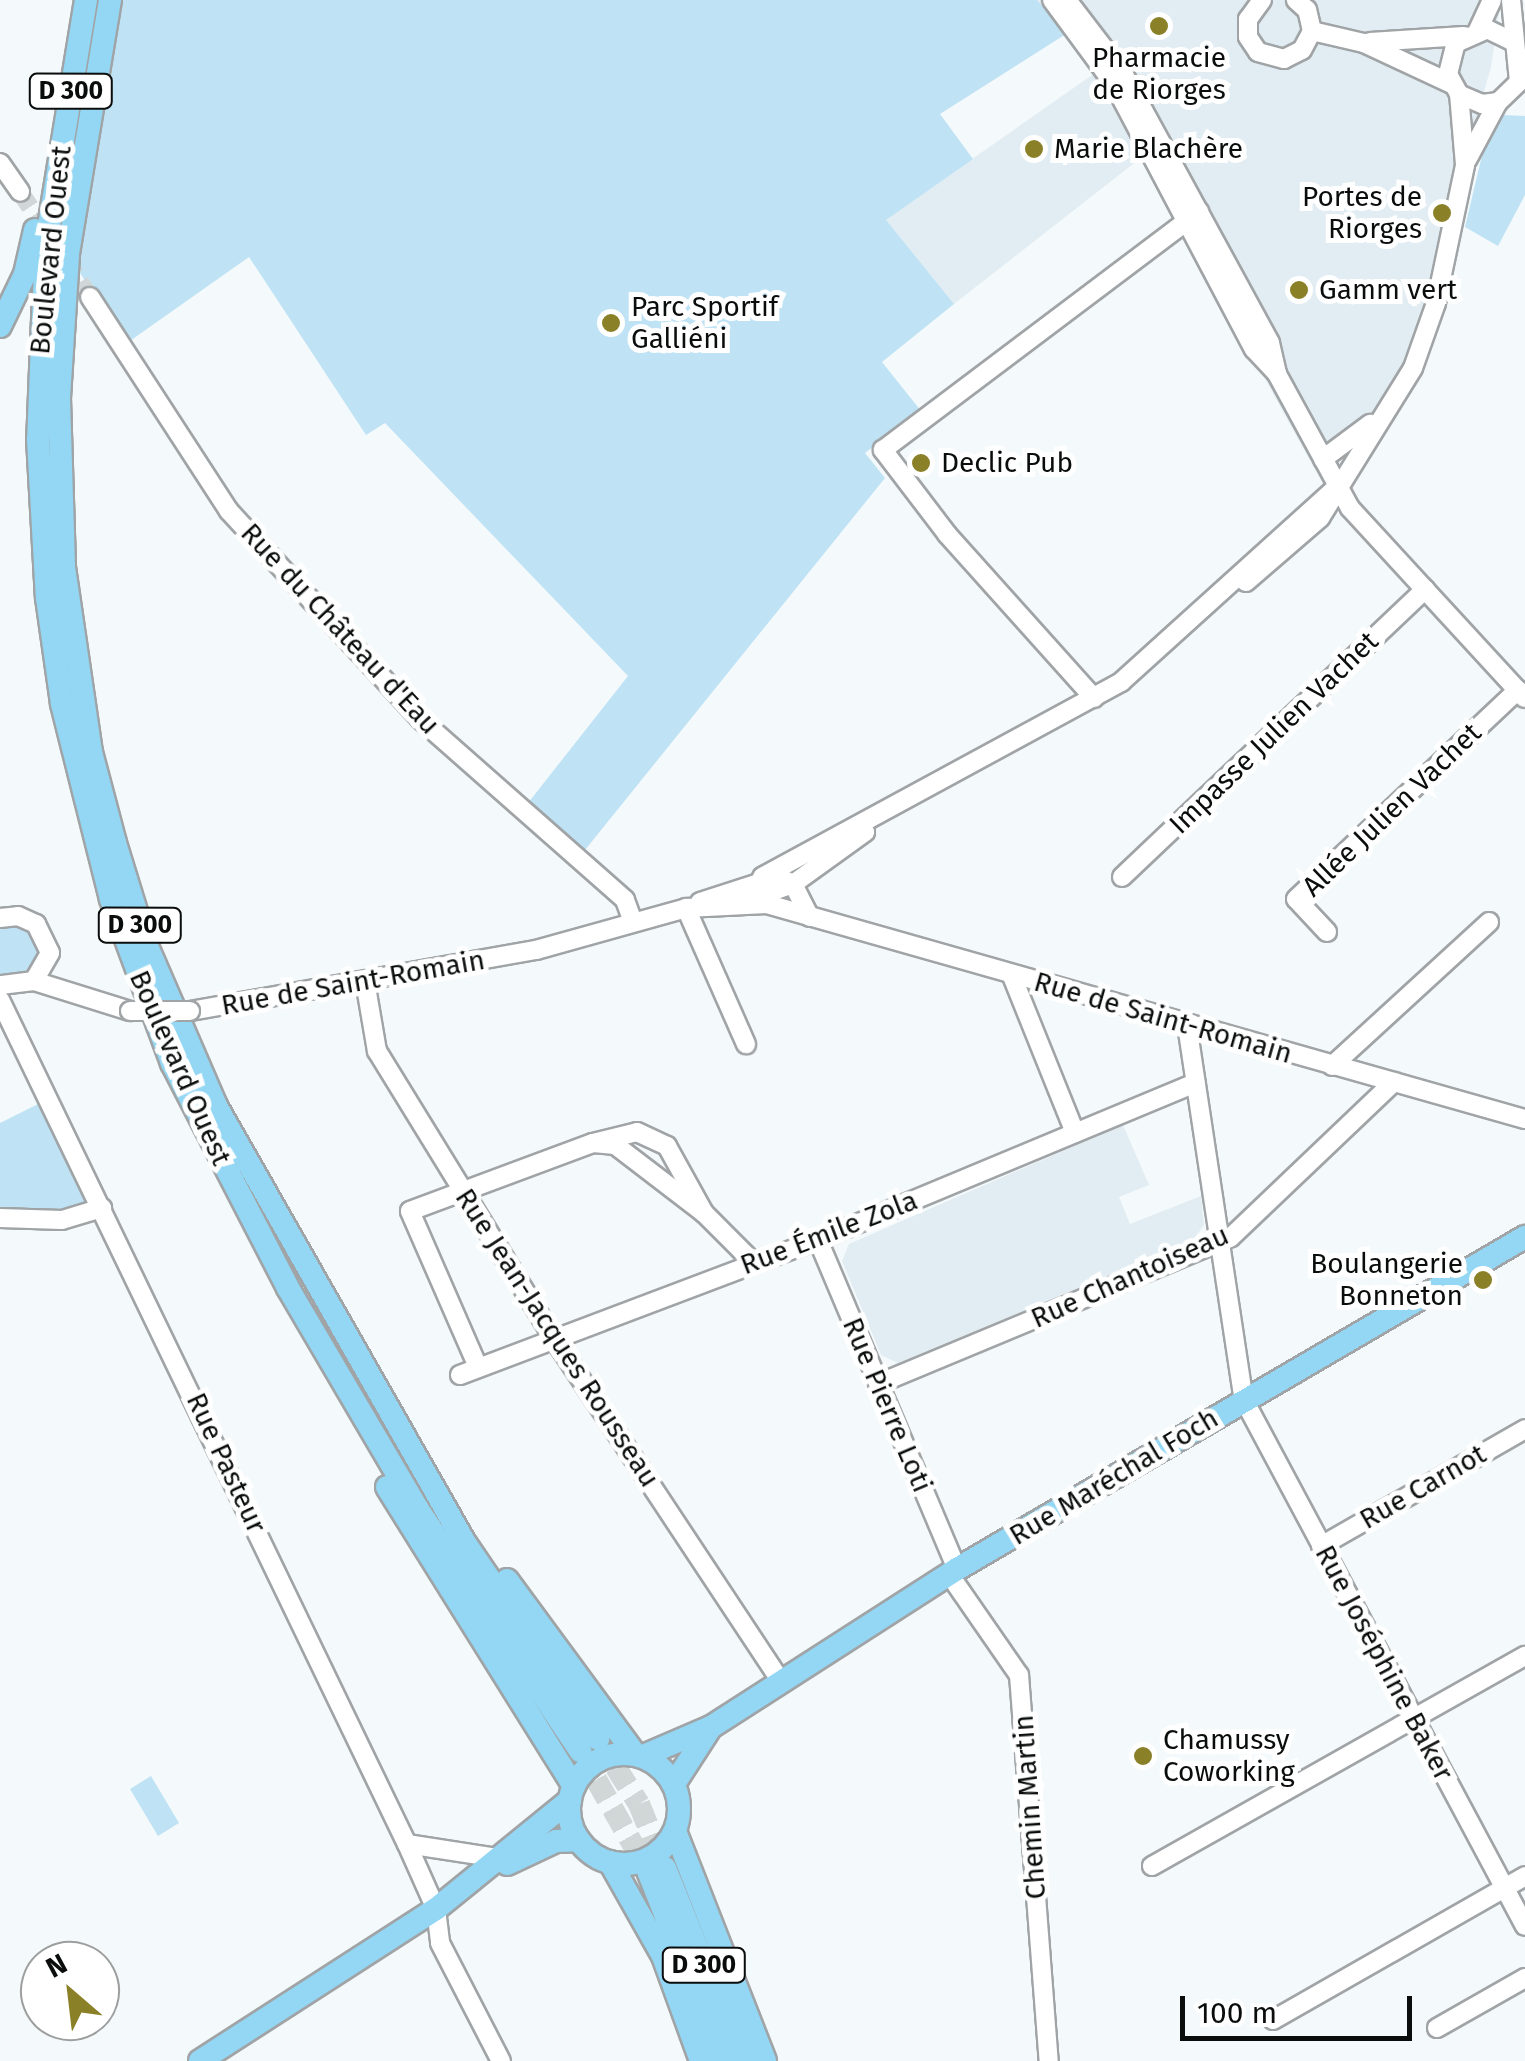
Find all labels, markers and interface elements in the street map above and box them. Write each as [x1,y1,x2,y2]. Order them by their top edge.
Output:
marker: Pharmacie de Riorges [1148,15,1170,37]
place label: Pharmacie de Riorges [1092,41,1226,107]
road number: D 300 [28,71,114,111]
place label: Marie Blachère [1054,132,1243,166]
marker: Marie Blachère [1023,138,1045,160]
street label: Boulevard Ouest [23,144,79,356]
place label: Portes de Riorges [1302,180,1422,246]
marker: Portes de Riorges [1431,202,1453,224]
place label: Gamm vert [1319,273,1457,307]
marker: Gamm vert [1288,279,1310,301]
place label: Parc Sportif Galliéni [631,290,778,356]
marker: Parc Sportif Galliéni [600,312,622,334]
place label: Declic Pub [941,446,1073,480]
marker: Declic Pub [910,452,932,474]
street label: Rue du Château d'Eau [234,517,446,741]
street label: Impasse Julien Vachet [1163,625,1385,841]
street label: Allée Julien Vachet [1296,716,1488,904]
road number: D 300 [98,905,182,945]
street label: Rue de Saint-Romain [219,943,487,1023]
street label: Boulevard Ouest [122,965,238,1171]
street label: Rue de Saint-Romain [1030,965,1296,1071]
street label: Rue Jean-Jacques Rousseau [448,1182,666,1494]
street label: Rue Émile Zola [736,1184,922,1282]
street label: Rue Chantoiseau [1026,1218,1234,1336]
place label: Boulangerie Bonneton [1310,1247,1463,1313]
marker: Boulangerie Bonneton [1472,1269,1494,1291]
street label: Rue Pierre Loti [835,1313,939,1497]
street label: Rue Pasteur [179,1388,273,1538]
street label: Rue Maréchal Foch [1004,1401,1224,1553]
street label: Rue Carnot [1354,1437,1492,1537]
street label: Rue Joséphine Baker [1308,1540,1460,1786]
street label: Chemin Martin [1007,1714,1053,1900]
place label: Chamussy Coworking [1163,1723,1295,1789]
marker: Chamussy Coworking [1132,1745,1154,1767]
north arrow [20,1941,120,2041]
road number: D 300 [662,1945,746,1985]
text: N [41,1947,73,1985]
scale bar [1185,1976,1418,2038]
text: 100 m [1197,1995,1277,2031]

